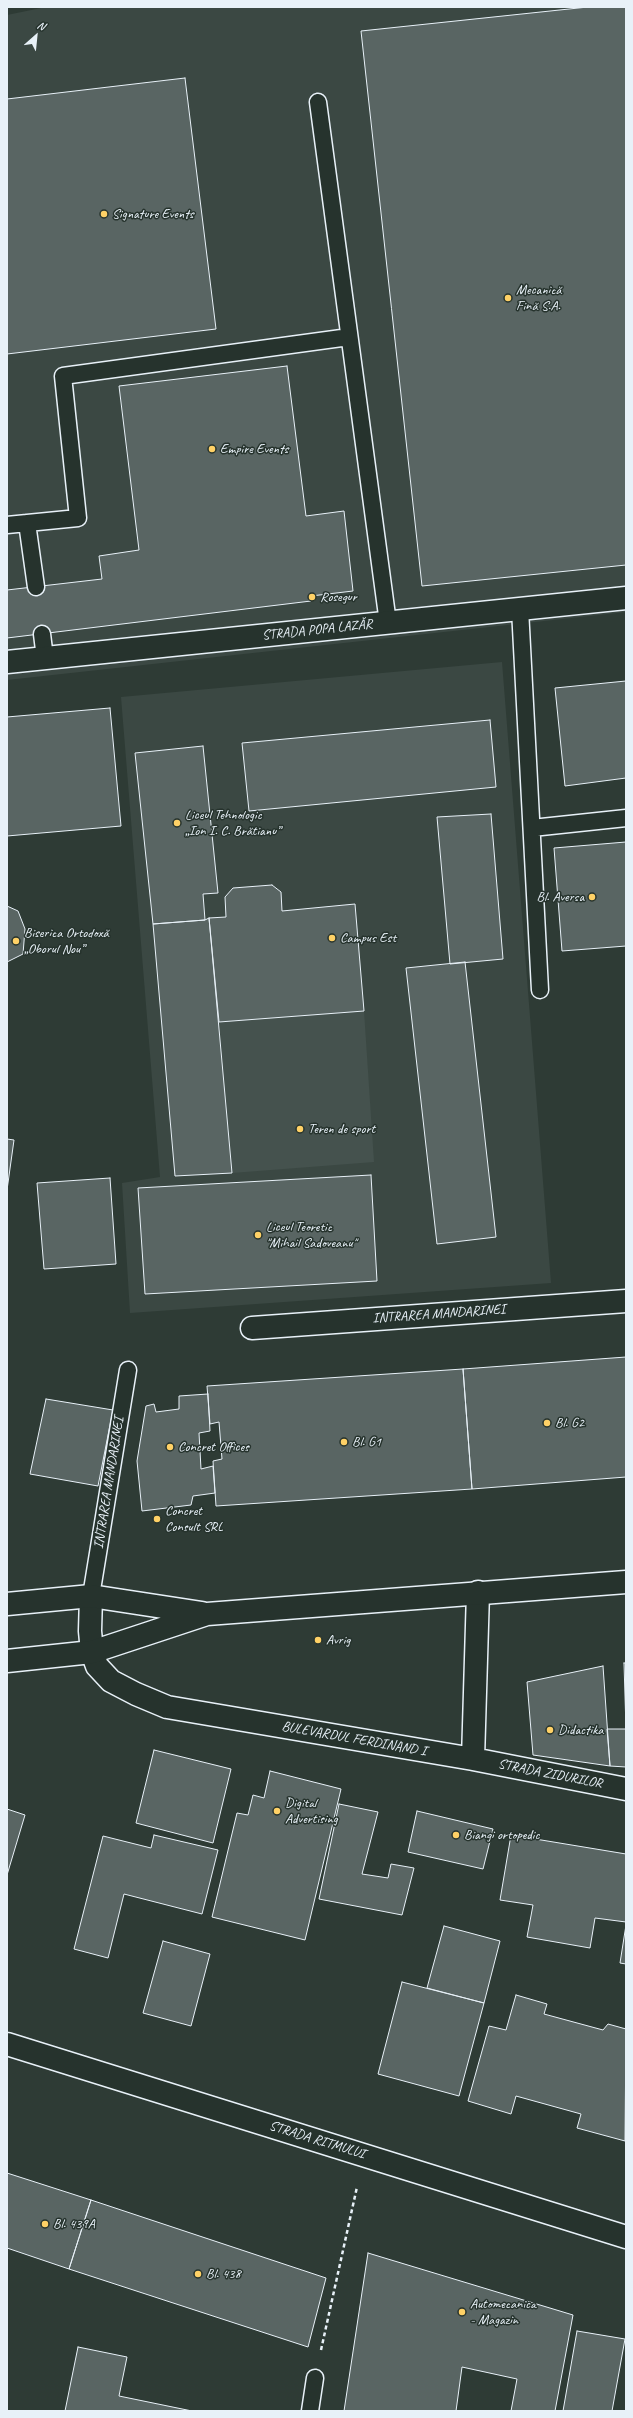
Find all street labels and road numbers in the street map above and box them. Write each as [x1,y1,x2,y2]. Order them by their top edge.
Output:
street label: STRADA POPA LAZĂR [261,616,373,644]
street label: INTRAREA MANDARINEI [372,1301,506,1327]
street label: INTRAREA MANDARINEI [90,1416,128,1550]
street label: BULEVARDUL FERDINAND I [281,1718,427,1760]
street label: STRADA ZIDURILOR [497,1756,603,1792]
street label: STRADA RITMULUI [267,2117,367,2163]

